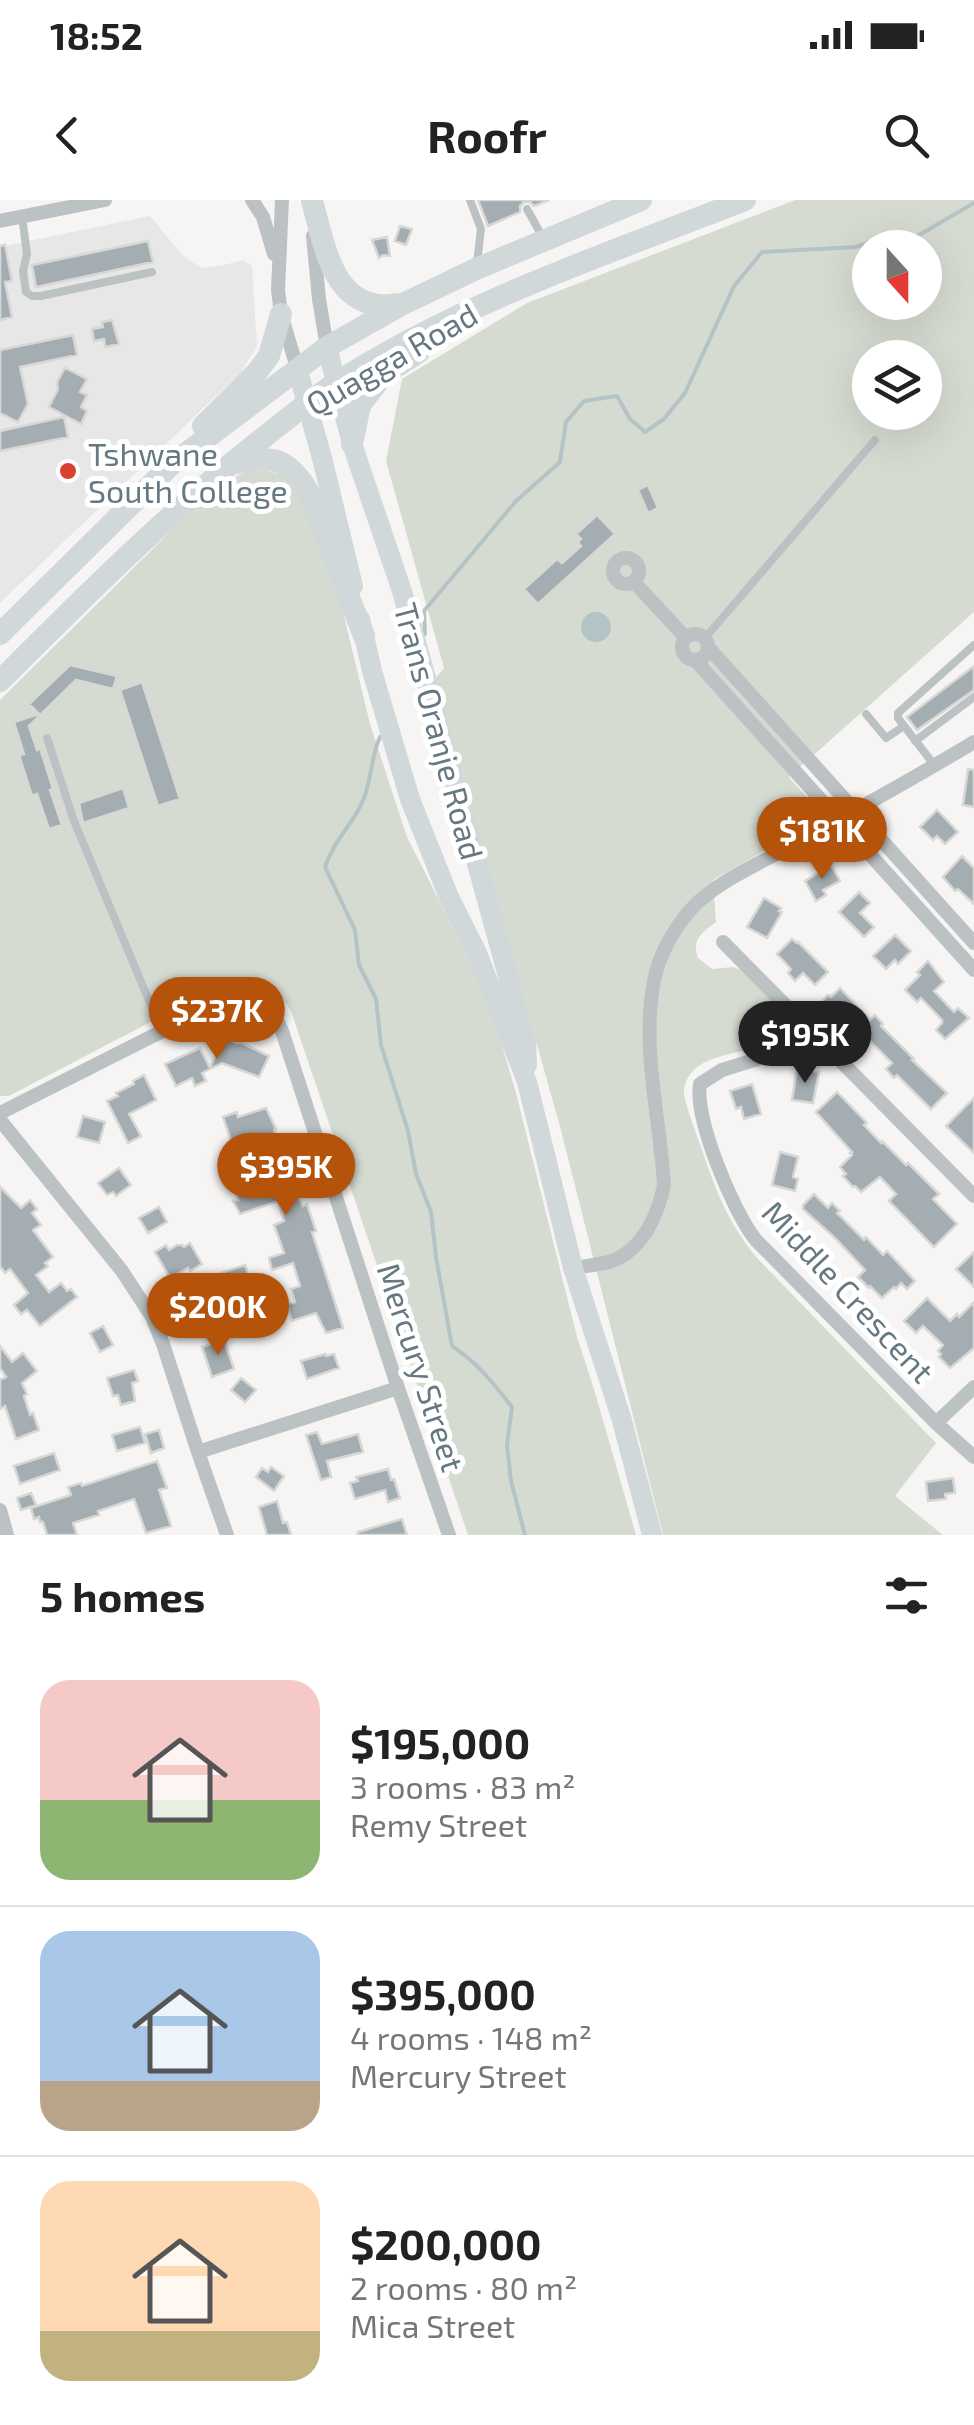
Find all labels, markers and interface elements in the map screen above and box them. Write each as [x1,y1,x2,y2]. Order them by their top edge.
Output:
text: 18:52 [50,12,143,58]
icon: back [40,108,95,163]
text: Roofr [427,108,547,162]
icon: search [879,108,934,163]
north arrow [852,230,942,320]
map controls [852,230,942,430]
street label: Quagga Road [299,294,484,423]
button: layers [852,340,942,430]
place label: Tshwane South College [88,434,288,509]
marker: Tshwane South College [57,460,79,482]
street label: Trans Oranje Road [386,598,493,864]
pin: $181K [752,797,892,882]
text: $181K [779,810,865,848]
pin: $237K [147,977,287,1062]
text: $237K [171,990,263,1028]
pin: $195K [735,1001,875,1086]
text: $195K [760,1014,850,1052]
pin: $395K [216,1133,356,1218]
text: $395K [239,1146,333,1184]
street label: Middle Crescent [755,1192,943,1390]
street label: Mercury Street [370,1258,474,1476]
pin: $200K [148,1273,288,1358]
text: $200K [169,1286,267,1324]
icon: filters [879,1568,934,1623]
text: 5 homes [40,1570,205,1620]
text: $195,000 [350,1717,530,1767]
icon: home [120,1720,240,1840]
text: 3 rooms · 83 m² [350,1767,575,1805]
text: Remy Street [350,1805,527,1843]
text: $395,000 [350,1968,536,2018]
icon: home [120,1971,240,2091]
text: 4 rooms · 148 m² [350,2018,592,2056]
text: Mercury Street [350,2056,567,2094]
text: $200,000 [350,2218,541,2268]
icon: home [120,2221,240,2341]
text: 2 rooms · 80 m² [350,2268,577,2306]
text: Mica Street [350,2306,515,2344]

